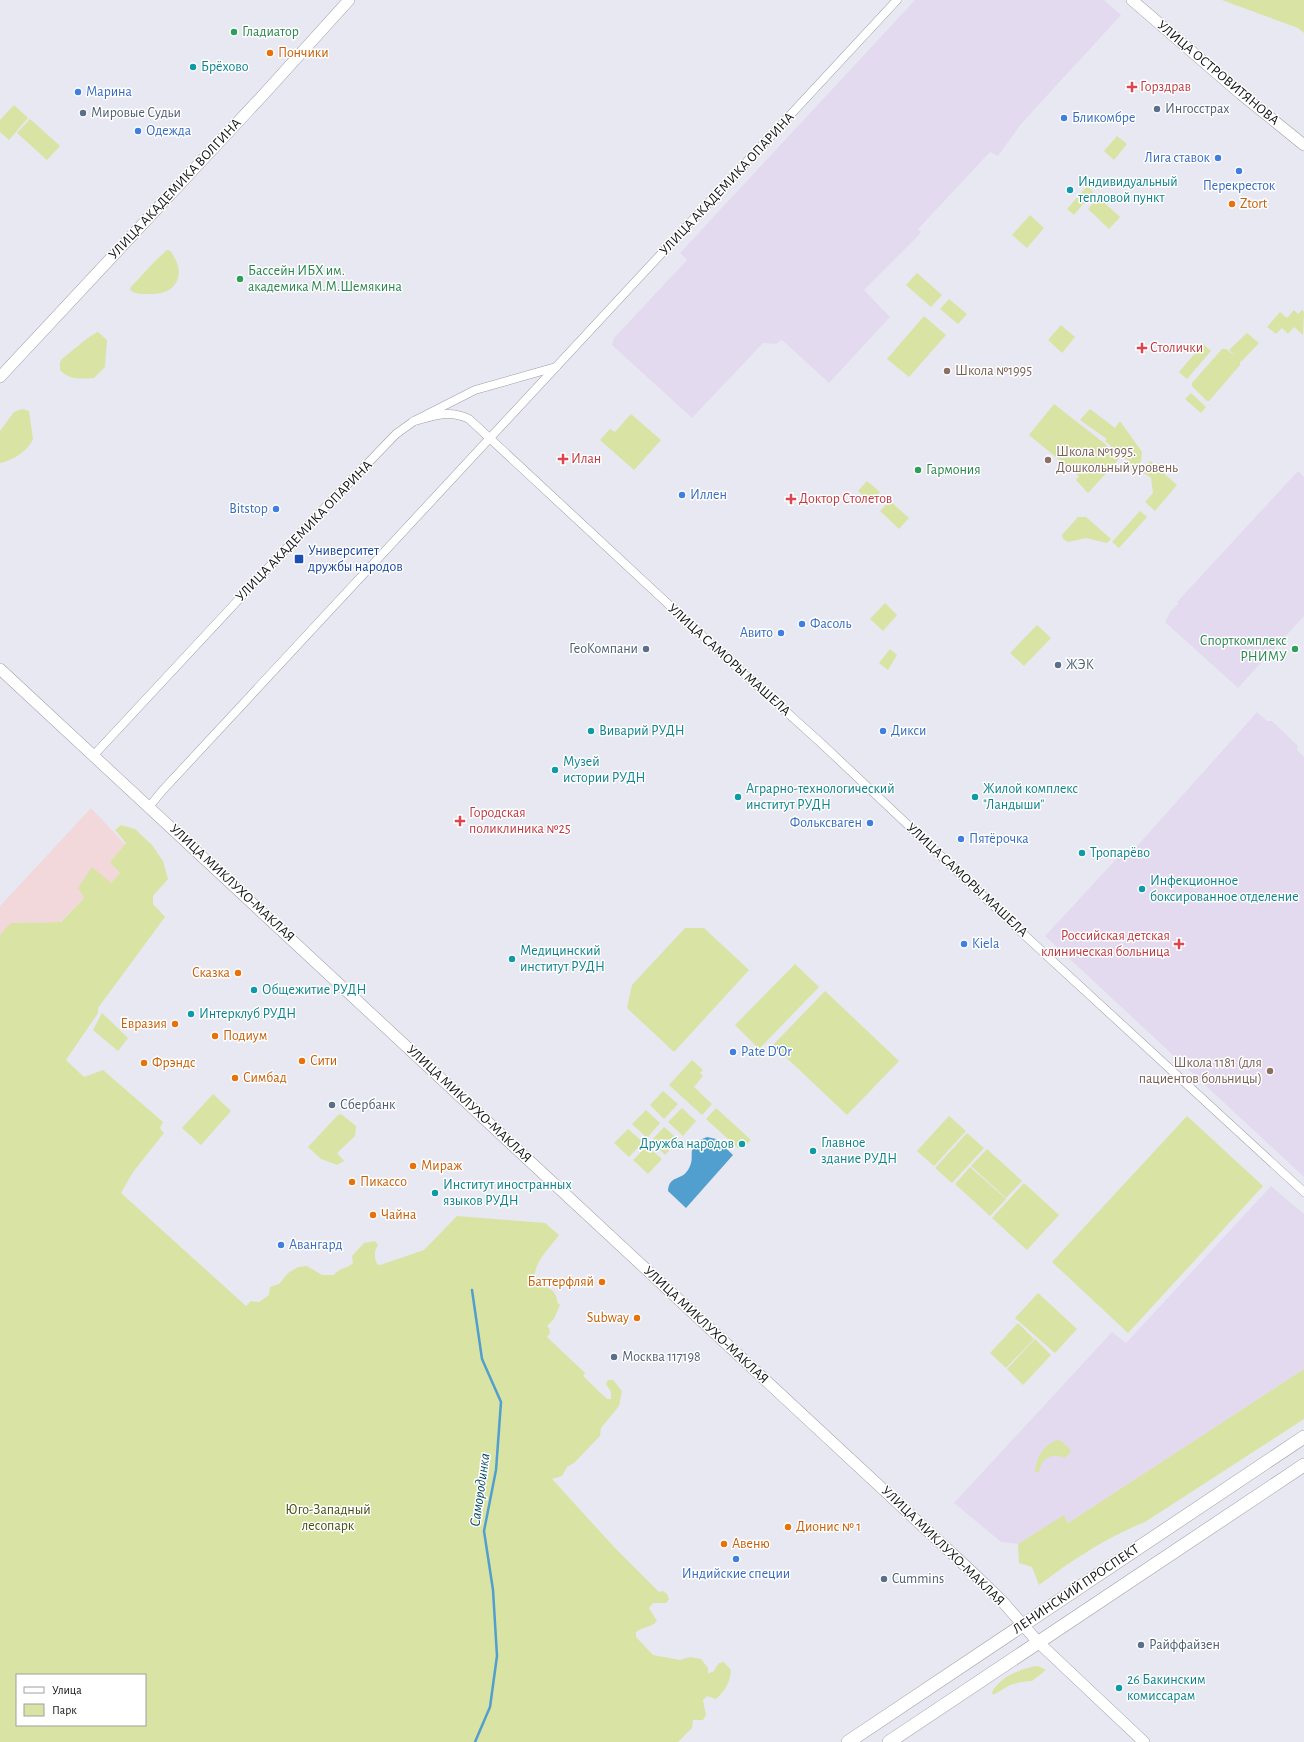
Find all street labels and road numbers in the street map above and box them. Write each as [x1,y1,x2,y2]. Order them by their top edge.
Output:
street label: УЛИЦА ОСТРОВИТЯНОВА [1154,18,1282,128]
street label: УЛИЦА АКАДЕМИКА ОПАРИНА [657,110,797,258]
street label: УЛИЦА АКАДЕМИКА ВОЛГИНА [106,116,244,262]
street label: УЛИЦА АКАДЕМИКА ОПАРИНА [233,458,375,604]
street label: УЛИЦА САМОРЫ МАШЕЛА [665,601,793,719]
street label: УЛИЦА САМОРЫ МАШЕЛА [904,820,1030,940]
street label: УЛИЦА МИКЛУХО-МАКЛАЯ [167,822,297,944]
street label: УЛИЦА МИКЛУХО-МАКЛАЯ [404,1043,534,1165]
street label: УЛИЦА МИКЛУХО-МАКЛАЯ [641,1264,771,1386]
street label: УЛИЦА МИКЛУХО-МАКЛАЯ [879,1484,1007,1608]
street label: ЛЕНИНСКИЙ ПРОСПЕКТ [1010,1541,1142,1636]

